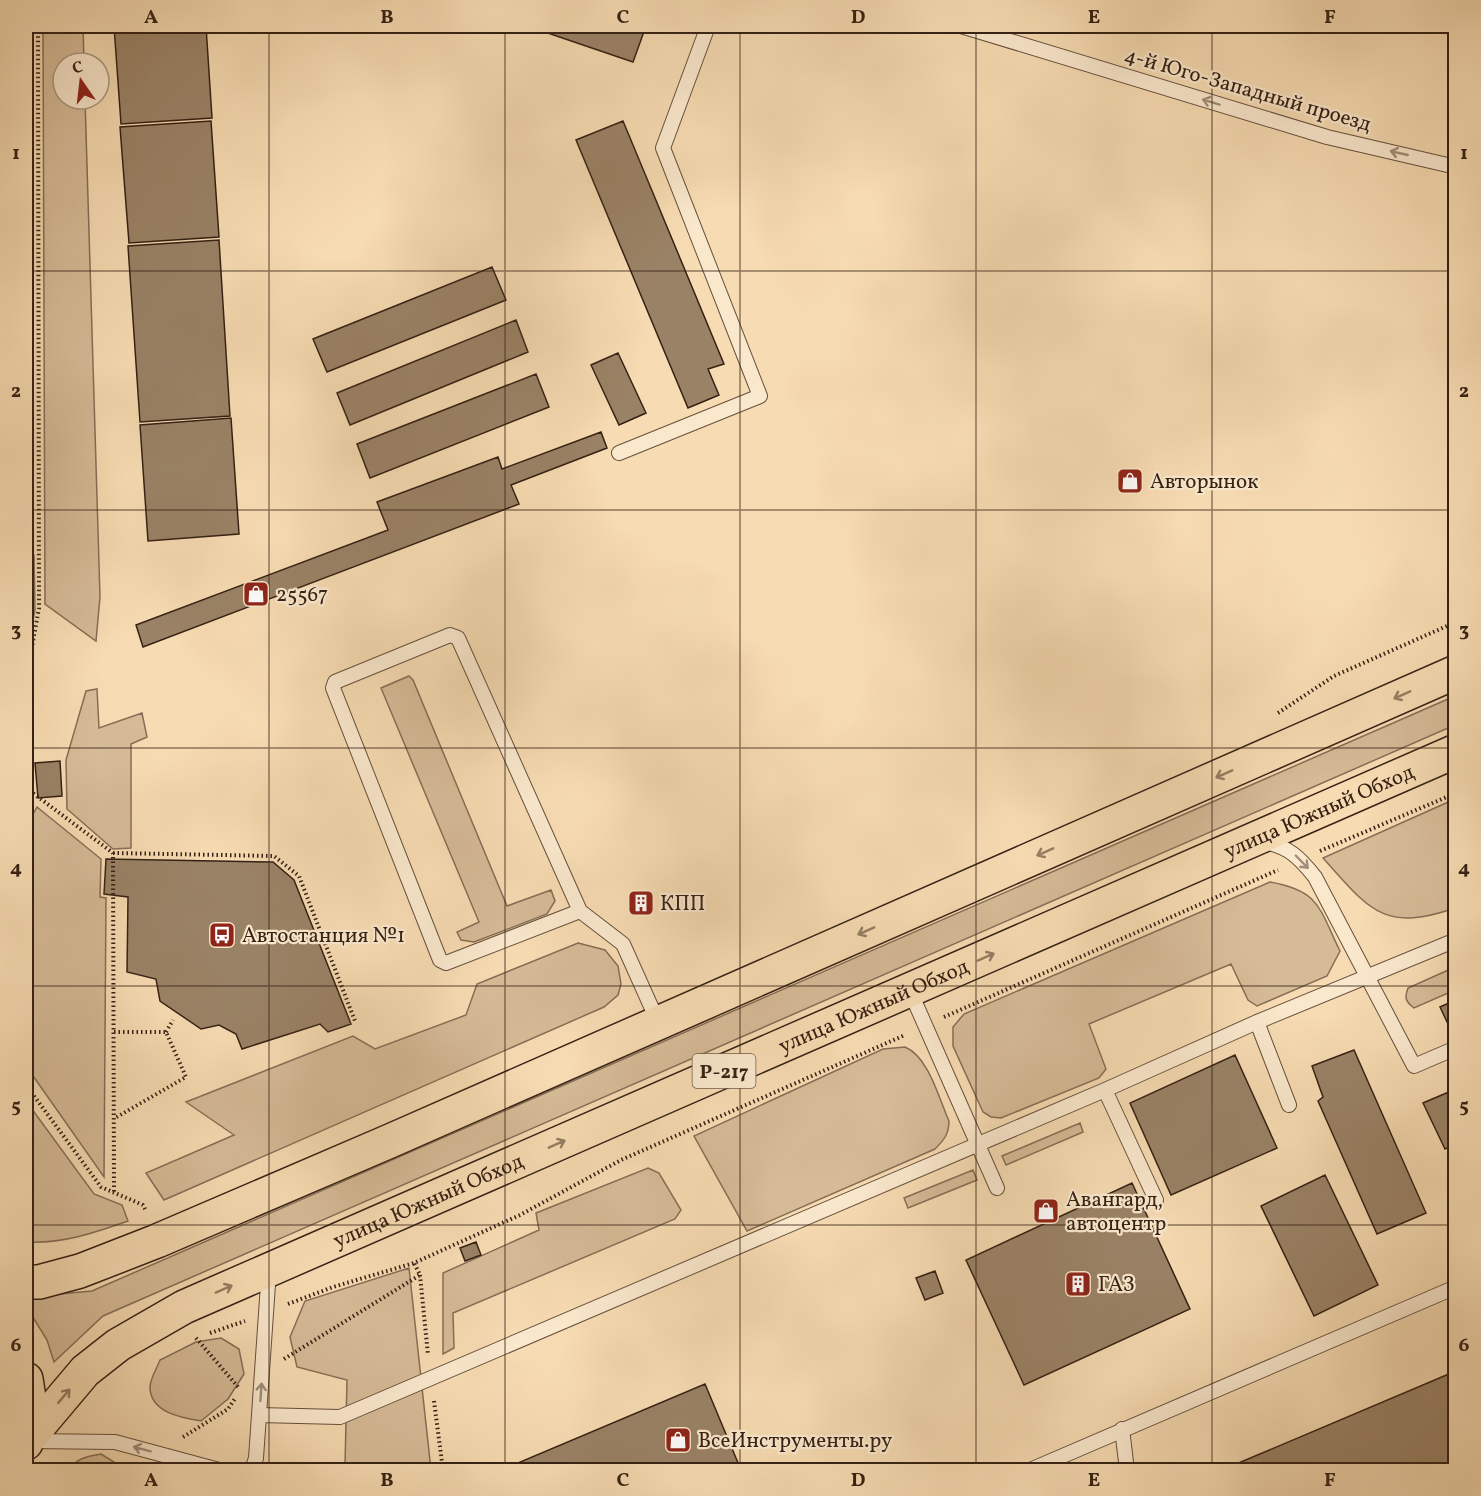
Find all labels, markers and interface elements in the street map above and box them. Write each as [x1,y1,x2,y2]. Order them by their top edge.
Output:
text: A [144,4,158,32]
text: B [380,4,394,32]
text: C [617,4,630,32]
text: D [851,4,865,32]
text: E [1088,4,1100,32]
text: F [1324,4,1336,32]
street label: 4-й Юго-Западный проезд [1121,41,1375,140]
north arrow [51,51,111,111]
text: С [70,56,86,80]
one-way arrow [1201,96,1220,107]
text: 1 [12,140,20,168]
text: 1 [1460,140,1468,168]
one-way arrow [1389,147,1408,159]
text: 2 [11,378,21,406]
text: 2 [1459,378,1469,406]
shop icon: Авторынок [1115,466,1145,496]
place label: Авторынок [1150,468,1258,497]
shop icon: 25567 [241,579,271,609]
place label: 25567 [276,581,328,610]
text: 3 [11,617,21,645]
text: 3 [1459,617,1469,645]
one-way arrow [1393,690,1412,701]
street label: улица Южный Обход [1219,758,1419,867]
one-way arrow [1215,769,1233,780]
one-way arrow [1036,848,1054,859]
text: 4 [10,855,22,883]
one-way arrow [1295,855,1309,870]
text: 4 [1458,855,1470,883]
building icon: КПП [626,888,656,918]
place label: КПП [660,890,705,919]
bus stop icon: Автостанция №1 [207,920,237,950]
place label: Автостанция №1 [242,922,405,951]
one-way arrow [858,925,876,937]
one-way arrow [976,951,994,962]
street label: улица Южный Обход [774,953,974,1061]
road number: Р-217 [692,1054,756,1088]
text: 5 [11,1093,21,1121]
text: 5 [1459,1093,1469,1121]
one-way arrow [547,1138,565,1149]
street label: улица Южный Обход [329,1147,528,1256]
place label: Авангард, автоцентр [1066,1186,1166,1239]
shop icon: Авангард, автоцентр [1031,1196,1061,1226]
building icon: ГАЗ [1063,1269,1093,1299]
place label: ГАЗ [1098,1271,1135,1300]
one-way arrow [214,1283,233,1294]
text: 6 [11,1332,22,1360]
text: 6 [1459,1332,1470,1360]
one-way arrow [256,1382,267,1402]
one-way arrow [57,1389,71,1404]
shop icon: ВсеИнструменты.ру [663,1425,693,1455]
place label: ВсеИнструменты.ру [698,1427,893,1456]
one-way arrow [133,1443,152,1454]
text: A [144,1467,158,1495]
text: B [380,1467,394,1495]
text: C [617,1467,630,1495]
text: D [851,1467,865,1495]
text: E [1088,1467,1100,1495]
text: F [1324,1467,1336,1495]

